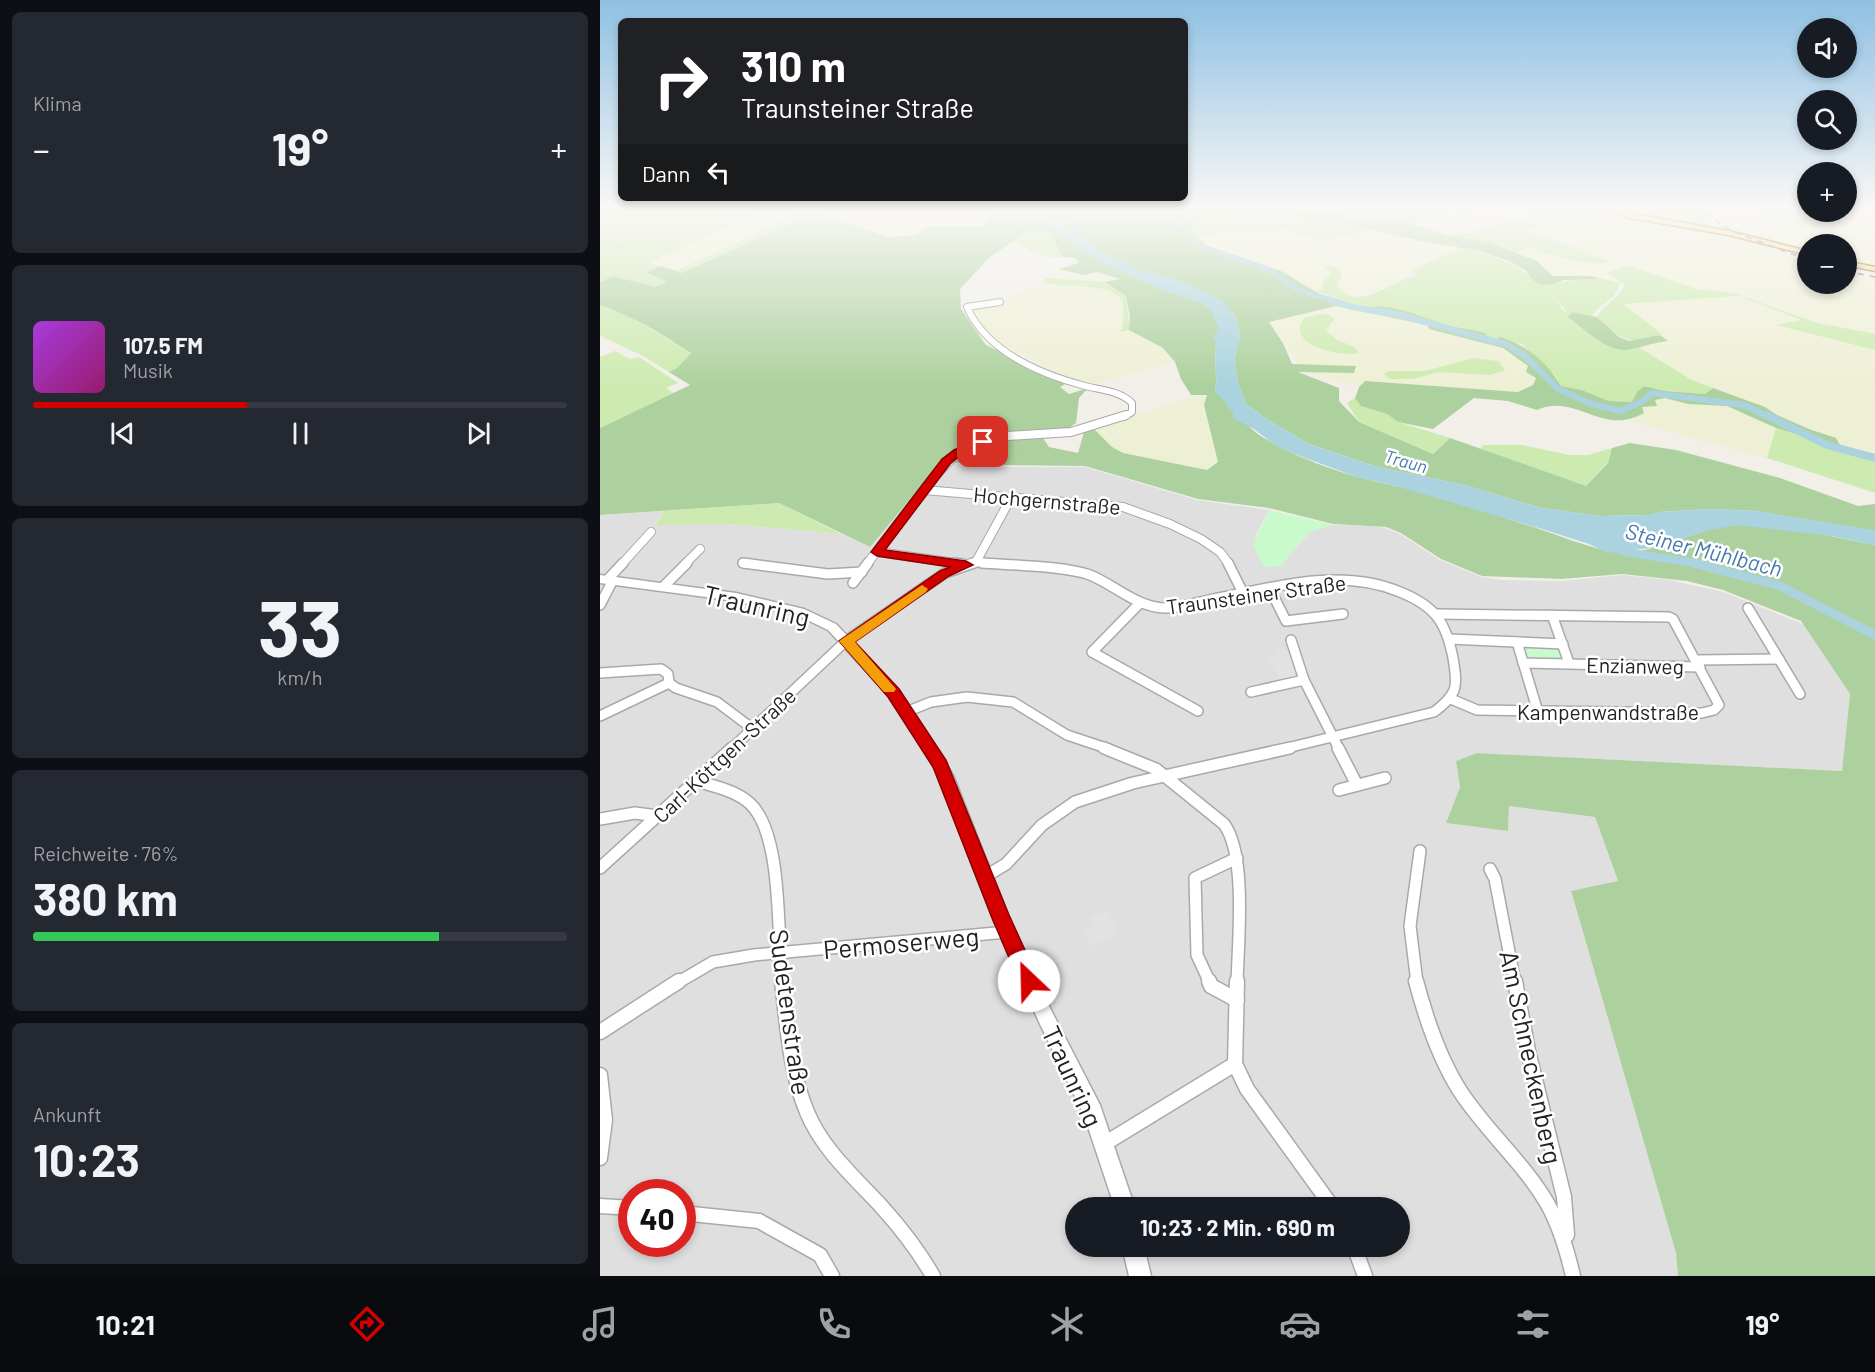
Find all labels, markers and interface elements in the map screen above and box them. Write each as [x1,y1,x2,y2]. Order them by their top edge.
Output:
map controls [1797,18,1857,294]
button: sound [1797,18,1857,78]
text: 310 m [741,40,846,90]
icon: right [642,42,720,120]
button: search [1797,90,1857,150]
text: Klima [33,91,82,115]
text: Traunsteiner Straße [741,91,974,123]
text: 19° [272,121,328,175]
text: − [33,129,50,169]
text: + [551,129,567,169]
icon: left [702,156,735,189]
text: Dann [642,160,690,186]
button: + [1797,162,1857,222]
button: − [1797,234,1857,294]
text: 107.5 FM [123,332,203,358]
text: Musik [123,358,173,382]
pin [957,416,1008,467]
icon: previous [106,417,139,450]
icon: pause [284,417,317,450]
icon: next [462,417,495,450]
icon: arrive [966,425,999,458]
water label: Traun [1382,444,1430,478]
street label: Hochgernstraße [972,481,1122,519]
water label: Steiner Mühlbach [1623,517,1785,581]
street label: Traunsteiner Straße [1165,569,1347,619]
street label: Traunring [701,578,813,632]
text: 33 [258,579,342,673]
street label: Enzianweg [1586,652,1684,678]
text: km/h [277,665,323,689]
street label: Carl-Köttgen-Straße [647,682,801,828]
street label: Kampenwandstraße [1517,699,1699,724]
text: Reichweite · 76% [33,841,178,865]
text: 380 km [33,871,178,925]
street label: Permoserweg [822,920,980,964]
street label: Sudetenstraße [764,927,818,1097]
street label: Am Schneckenberg [1494,947,1570,1167]
position arrow [997,949,1061,1013]
street label: Traunring [1036,1020,1110,1132]
text: Ankunft [33,1102,102,1126]
text: 10:23 [33,1132,140,1186]
speed limit sign: 40 [618,1179,696,1257]
text: 10:23 · 2 Min. · 690 m [1140,1214,1335,1240]
icon: directions [346,1303,388,1345]
icon: music [579,1303,621,1345]
icon: phone [813,1303,855,1345]
icon: climate [1046,1303,1088,1345]
icon: car [1279,1303,1321,1345]
icon: filters [1512,1303,1554,1345]
text: 10:21 [96,1308,155,1340]
text: 19° [1745,1308,1779,1340]

